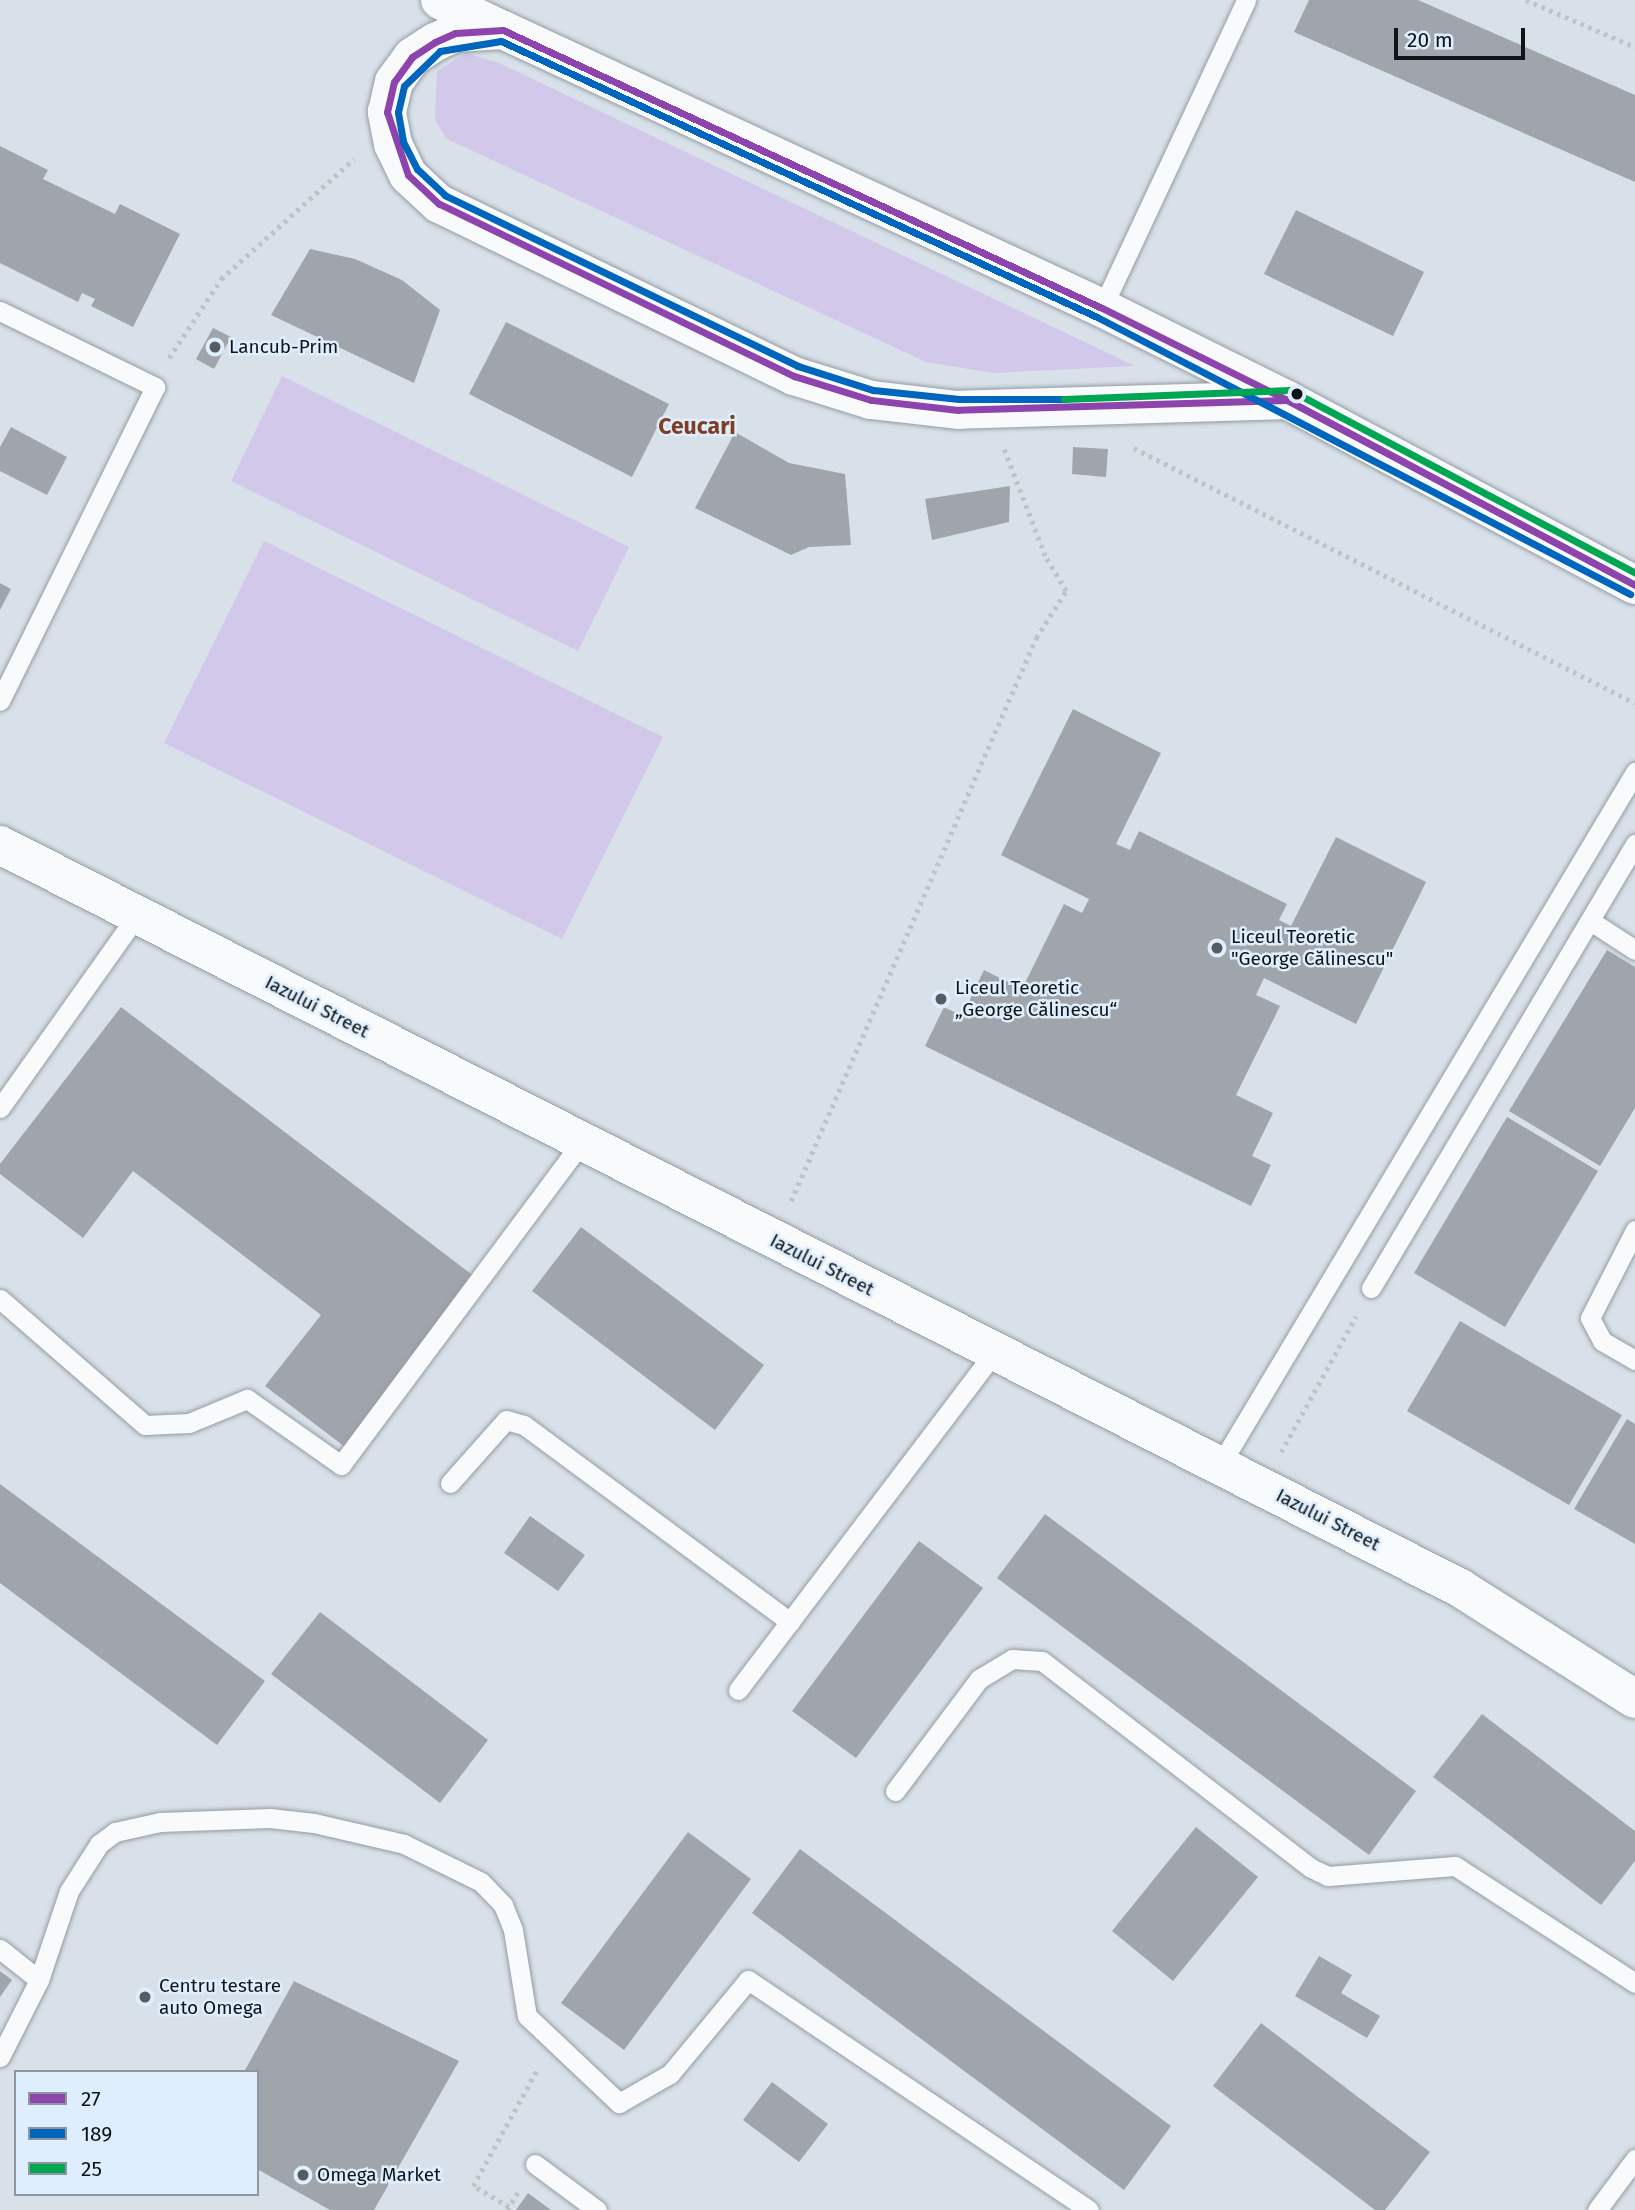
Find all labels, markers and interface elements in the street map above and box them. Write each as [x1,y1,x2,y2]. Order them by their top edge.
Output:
scale bar [1397,14,1528,58]
text: 20 m [1407,27,1453,53]
place label: Lancub-Prim [229,336,338,358]
marker: Lancub-Prim [207,339,223,355]
unlabelled marker [1290,387,1304,401]
district label: Ceucari [658,412,736,440]
place label: Liceul Teoretic "George Călinescu" [1231,926,1393,970]
marker: Liceul Teoretic "George Călinescu" [1209,940,1225,956]
street label: Iazului Street [261,971,373,1043]
place label: Liceul Teoretic „George Călinescu“ [955,977,1117,1021]
marker: Liceul Teoretic „George Călinescu“ [933,991,949,1007]
street label: Iazului Street [766,1229,878,1301]
street label: Iazului Street [1272,1484,1384,1556]
place label: Centru testare auto Omega [159,1975,281,2019]
marker: Centru testare auto Omega [137,1989,153,2005]
legend [14,2070,259,2196]
text: 27 [81,2086,101,2112]
text: 189 [81,2121,112,2147]
text: 25 [81,2156,102,2182]
place label: Omega Market [317,2164,441,2186]
marker: Omega Market [295,2167,311,2183]

